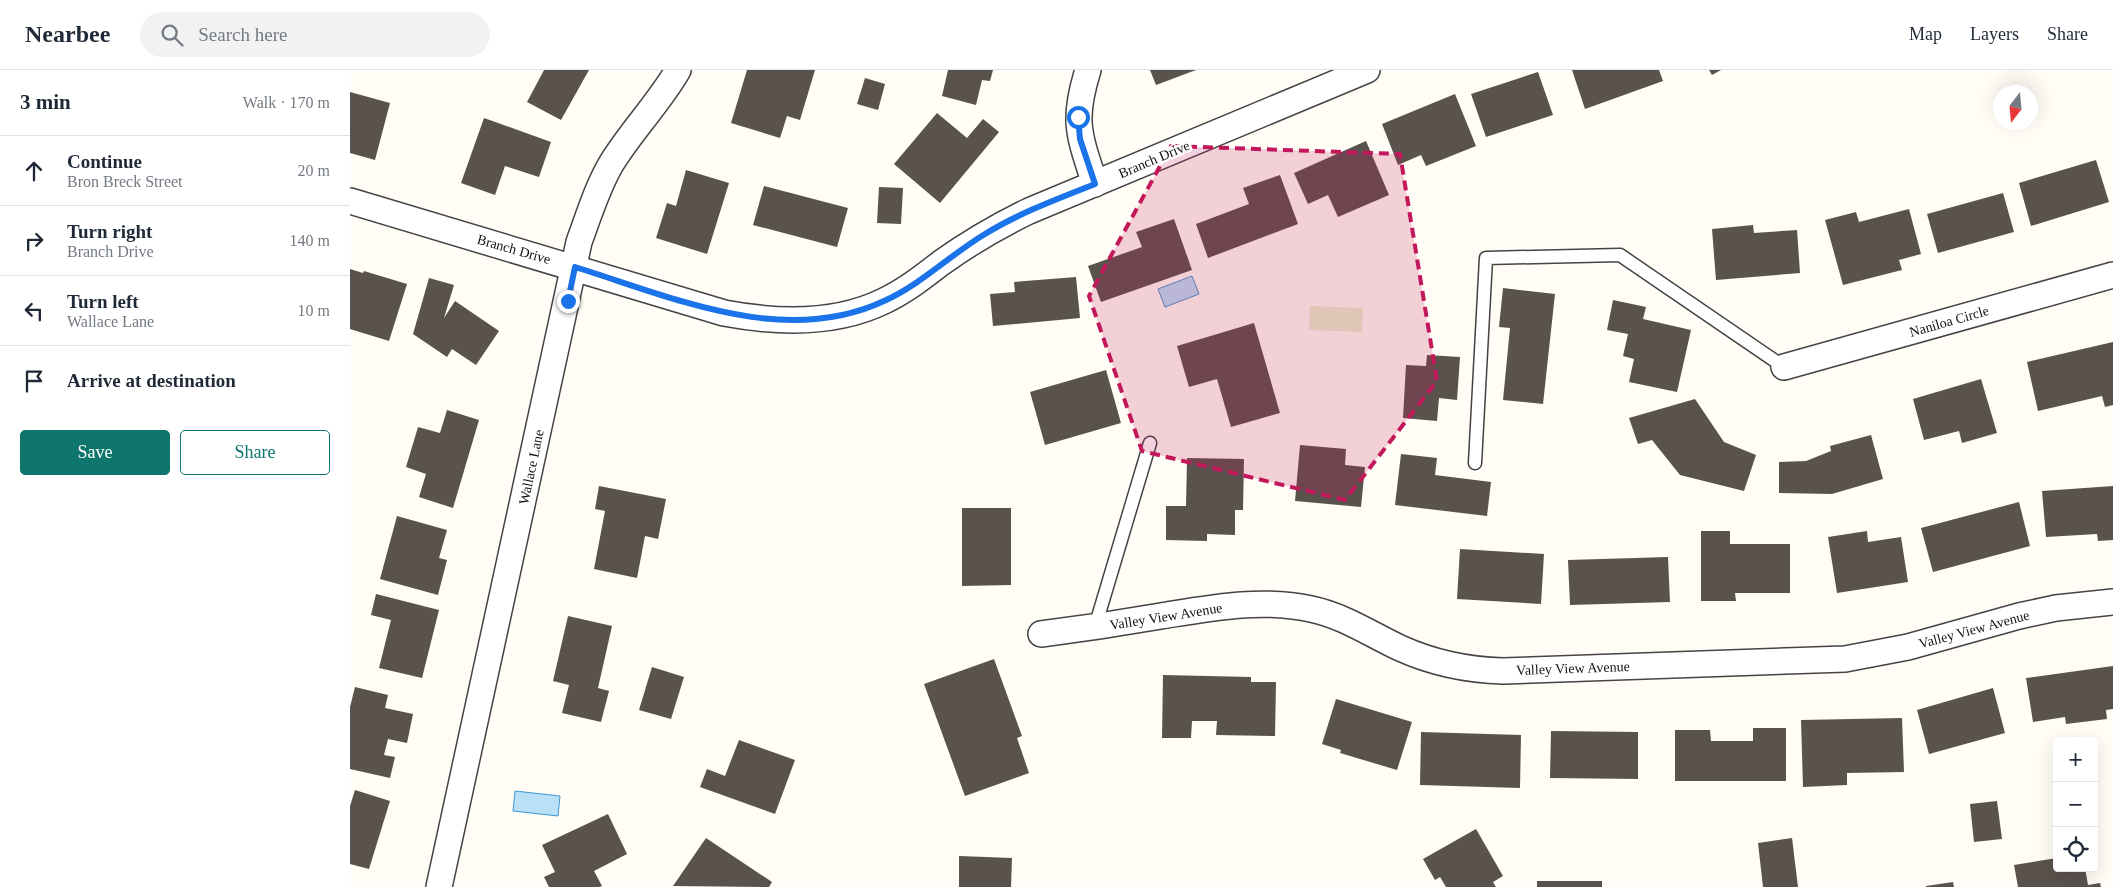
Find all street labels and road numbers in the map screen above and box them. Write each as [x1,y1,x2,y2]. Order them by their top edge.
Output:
street label: Branch Drive [1116,138,1192,181]
street label: Branch Drive [475,232,552,267]
street label: Naniloa Circle [1908,303,1991,340]
street label: Wallace Lane [516,428,547,506]
street label: Valley View Avenue [1109,600,1223,633]
street label: Valley View Avenue [1917,608,2031,651]
street label: Valley View Avenue [1516,659,1630,678]

